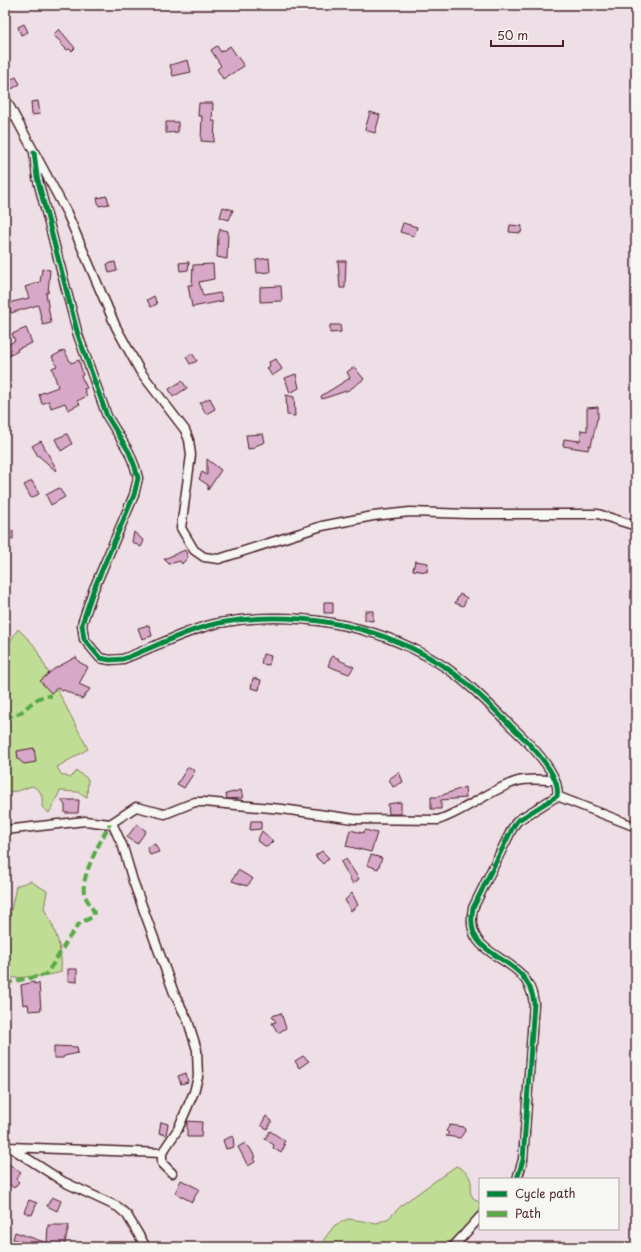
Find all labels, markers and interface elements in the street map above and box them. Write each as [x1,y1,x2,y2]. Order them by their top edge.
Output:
scale bar [491,22,563,48]
text: 50 m [497,26,528,44]
legend [479,1178,619,1230]
text: Cycle path [515,1184,576,1202]
text: Path [515,1204,541,1222]

